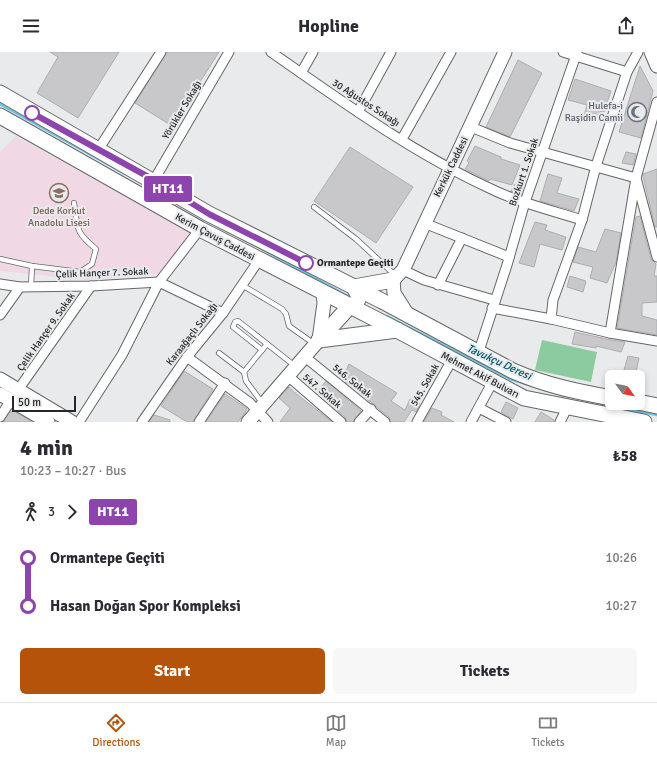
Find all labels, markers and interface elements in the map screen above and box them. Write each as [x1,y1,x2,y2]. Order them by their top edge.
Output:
icon: menu [20,15,42,37]
text: Hopline [298,15,359,37]
icon: share [615,15,637,37]
street label: 30 Ağustos Sokağı [330,77,402,129]
street label: Yörükler Sokağı [160,79,204,141]
place label: Hulefa-i Raşidin Camii [565,100,623,124]
mosque icon: Hulefa-i Raşidin Camii [626,101,648,123]
unlabelled marker [24,105,40,121]
street label: Kerkük Caddesi [431,135,471,199]
street label: Bozkurt 1. Sokak [507,136,541,208]
line badge: HT11 [140,176,196,202]
text: HT11 [152,180,184,197]
school or university icon: Dede Korkut Anadolu Lisesi [48,182,70,204]
place label: Dede Korkut Anadolu Lisesi [28,205,90,229]
street label: Kerim Çavuş Caddesi [173,211,257,263]
marker: Ormantepe Geçiti [298,255,314,271]
place label: Ormantepe Geçiti [317,257,394,269]
street label: Çelik Hançer 7. Sokak [55,265,149,281]
street label: Çelik Hançer 9. Sokak [15,291,77,373]
street label: Karaağaçlı Sokağı [164,300,220,368]
water label: Tavukçu Deresi [465,341,534,383]
street label: Mehmet Akif Bulvarı [439,349,521,401]
street label: 546. Sokak [330,362,374,400]
street label: 545. Sokak [408,362,442,408]
north arrow [605,370,645,410]
map controls [605,370,645,410]
street label: 547. Sokak [300,371,344,411]
scale bar [12,394,76,413]
text: 50 m [18,396,41,409]
text: 4 min [20,434,73,461]
text: ₺58 [613,447,637,465]
text: 10:23 – 10:27 · Bus [20,463,126,479]
icon: walk [20,501,42,523]
icon: forward [61,501,83,523]
text: HT11 [97,503,129,520]
text: 3 [48,504,55,520]
text: Ormantepe Geçiti [50,549,165,567]
text: 10:26 [605,550,637,566]
text: Hasan Doğan Spor Kompleksi [50,597,241,615]
text: 10:27 [605,598,637,614]
button: Start [20,648,325,694]
button: Tickets [333,648,637,694]
tab: Directions [92,712,140,749]
tab: Map [325,712,347,749]
tab: Tickets [532,712,565,749]

